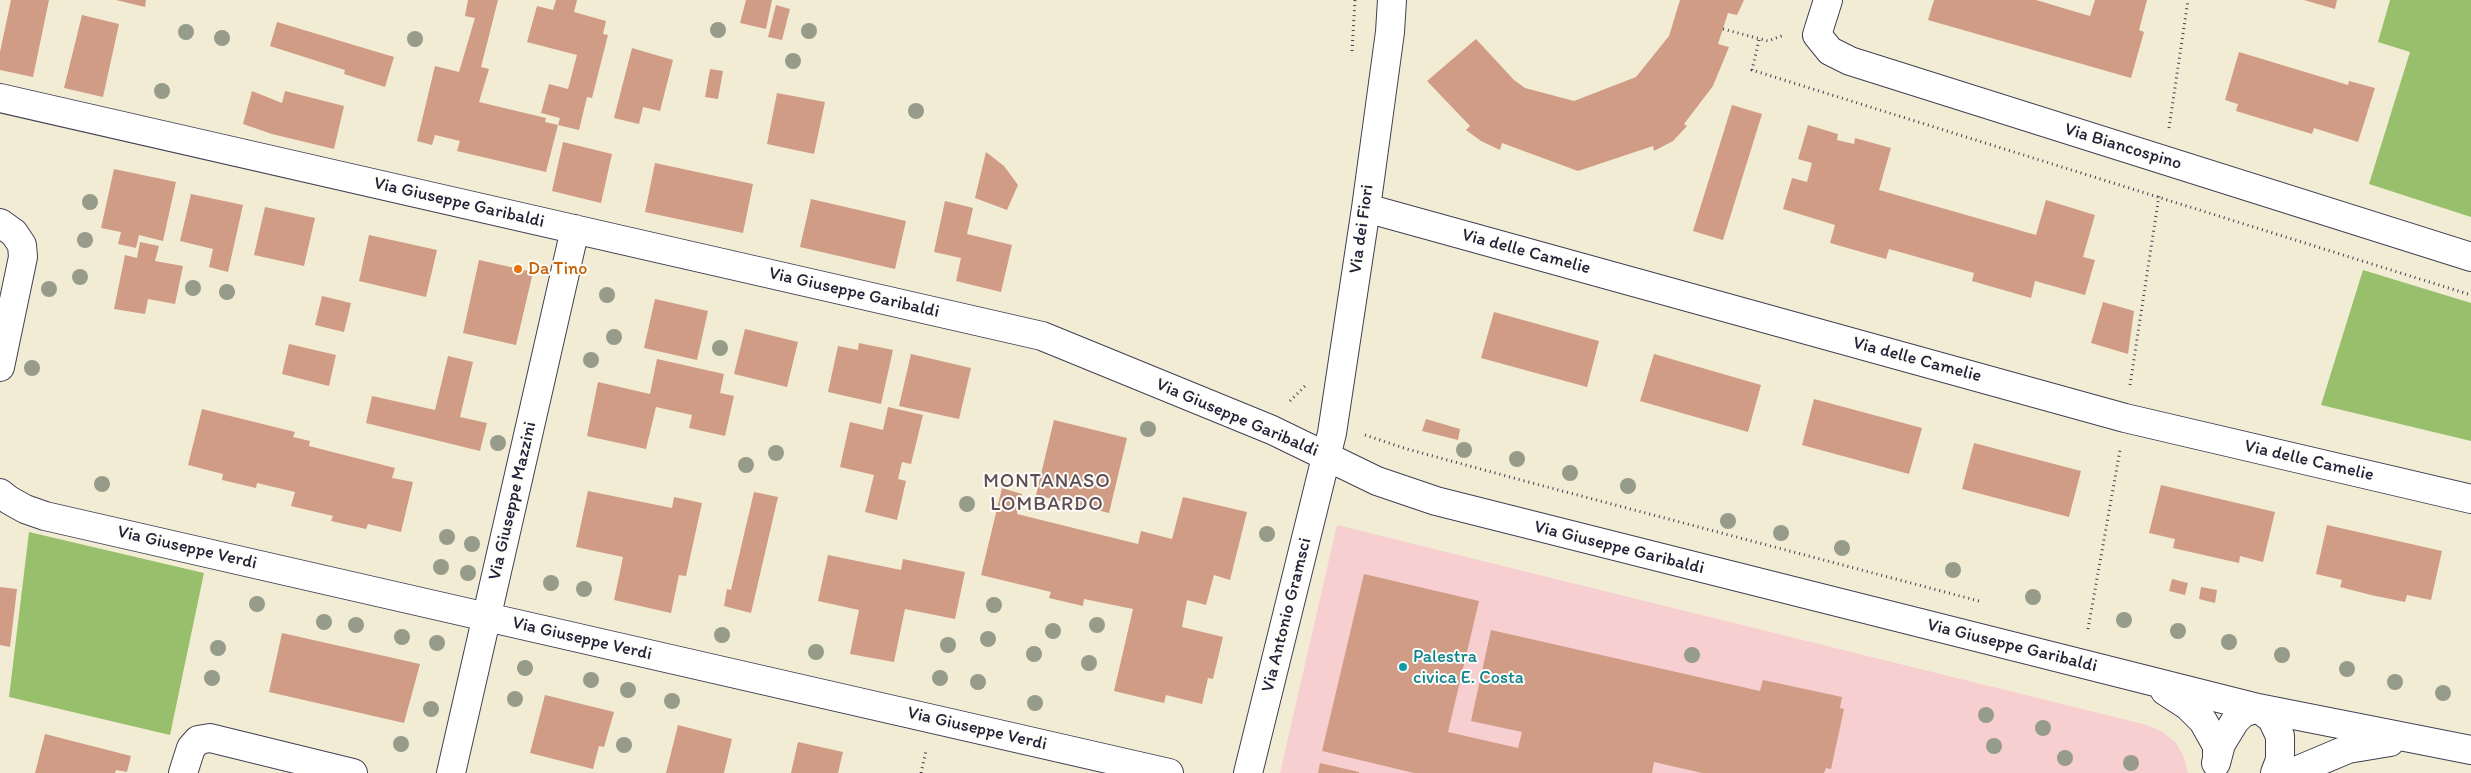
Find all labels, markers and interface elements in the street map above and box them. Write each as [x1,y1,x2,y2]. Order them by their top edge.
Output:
street label: Via Biancospino [2062,119,2184,175]
street label: Via Giuseppe Garibaldi [372,173,546,233]
street label: Via dei Fiori [1345,183,1379,275]
street label: Via delle Camelie [1459,224,1593,280]
place label: Da Tino [528,258,587,280]
marker: Da Tino [512,263,524,275]
street label: Via Giuseppe Garibaldi [767,263,941,323]
street label: Via delle Camelie [1850,332,1984,388]
street label: Via Giuseppe Garibaldi [1152,374,1322,462]
street label: Via Giuseppe Mazzini [484,420,542,582]
street label: Via delle Camelie [2242,436,2376,486]
district label: MONTANASO LOMBARDO [981,470,1113,517]
street label: Via Giuseppe Garibaldi [1532,516,1706,580]
street label: Via Giuseppe Verdi [115,521,259,575]
street label: Via Antonio Gramsci [1257,536,1317,694]
street label: Via Giuseppe Verdi [510,612,654,666]
street label: Via Giuseppe Garibaldi [1925,614,2099,678]
place label: Palestra civica E. Costa [1413,646,1524,689]
marker: Palestra civica E. Costa [1397,661,1409,673]
street label: Via Giuseppe Verdi [905,702,1049,756]

